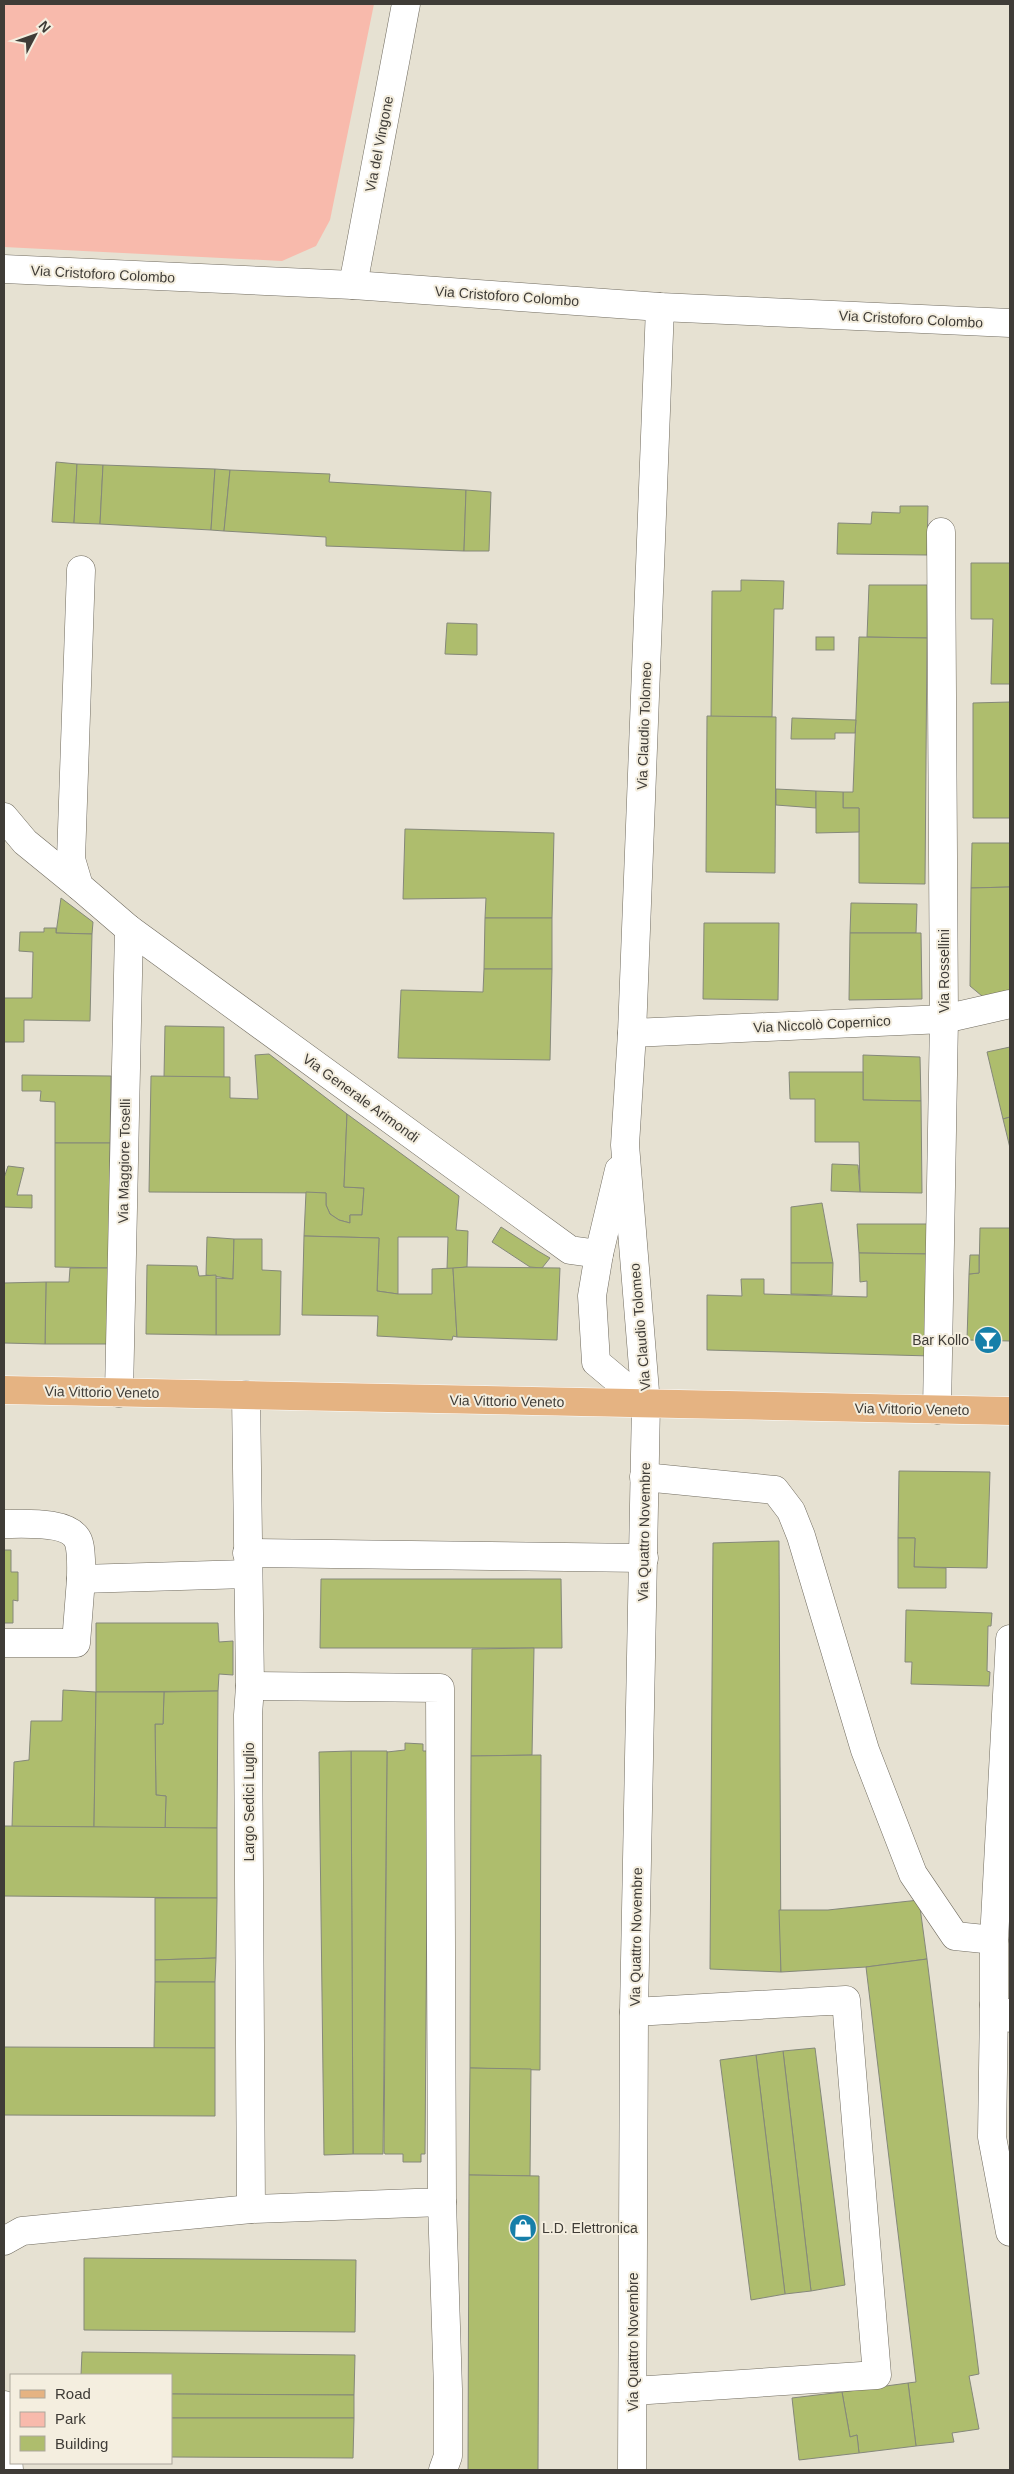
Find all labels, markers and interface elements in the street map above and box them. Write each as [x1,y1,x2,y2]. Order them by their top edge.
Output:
north arrow [10,10,60,60]
text: N [35,17,54,36]
street label: Via del Vingone [362,94,396,193]
street label: Via Cristoforo Colombo [30,262,176,286]
street label: Via Cristoforo Colombo [434,283,580,309]
street label: Via Cristoforo Colombo [838,307,984,331]
street label: Via Claudio Tolomeo [634,662,654,790]
street label: Via Rossellini [936,929,952,1013]
street label: Via Niccolò Copernico [753,1012,891,1036]
street label: Via Generale Arimondi [300,1050,422,1146]
street label: Via Maggiore Toselli [115,1098,133,1224]
street label: Via Claudio Tolomeo [626,1262,654,1391]
bar icon: Bar Kollo [973,1325,1003,1355]
place label: Bar Kollo [912,1332,969,1348]
street label: Via Vittorio Veneto [45,1383,160,1401]
street label: Via Vittorio Veneto [450,1392,565,1410]
street label: Via Vittorio Veneto [855,1400,970,1418]
street label: Via Quattro Novembre [635,1462,653,1602]
street label: Largo Sedici Luglio [241,1742,257,1862]
street label: Via Quattro Novembre [627,1867,645,2007]
shop icon: L.D. Elettronica [508,2213,538,2243]
place label: L.D. Elettronica [542,2220,638,2236]
street label: Via Quattro Novembre [625,2272,641,2412]
legend [10,2374,172,2464]
text: Road [55,2385,91,2402]
text: Park [55,2410,86,2427]
text: Building [55,2435,108,2452]

